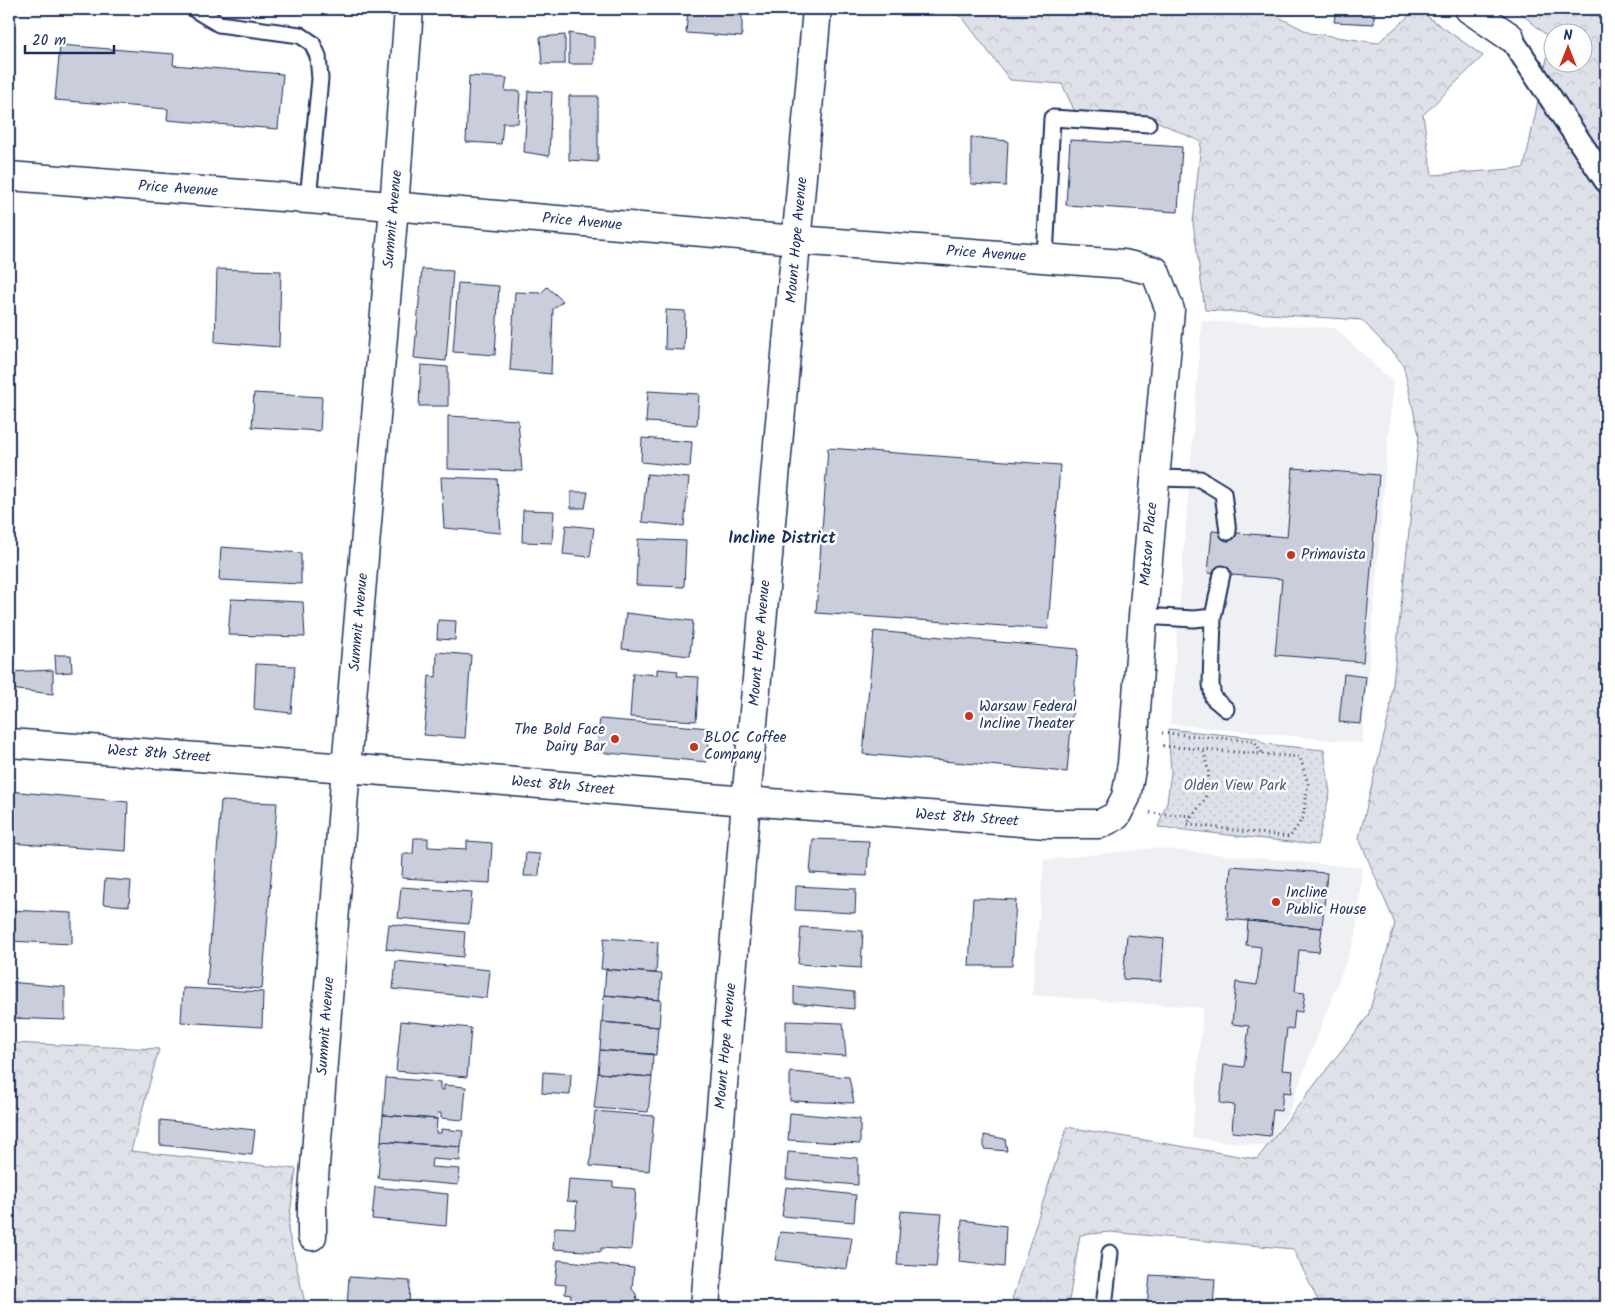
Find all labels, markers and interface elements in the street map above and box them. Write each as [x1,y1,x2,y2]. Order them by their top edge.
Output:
scale bar [25,22,114,54]
north arrow [1542,22,1592,72]
text: N [1564,25,1573,47]
text: 20 m [32,29,66,53]
street label: Summit Avenue [377,169,409,269]
street label: Price Avenue [137,174,219,204]
street label: Mount Hope Avenue [780,176,814,304]
street label: Price Avenue [541,207,623,237]
street label: Price Avenue [945,239,1027,269]
street label: Matson Place [1133,501,1165,587]
district label: Incline District [728,526,836,551]
place label: Primavista [1301,543,1366,567]
marker: Primavista [1285,549,1297,561]
street label: Summit Avenue [343,572,375,672]
street label: Mount Hope Avenue [743,579,777,707]
place label: Warsaw Federal Incline Theater [979,695,1077,736]
marker: Warsaw Federal Incline Theater [963,710,975,722]
place label: The Bold Face Dairy Bar [514,718,606,759]
place label: BLOC Coffee Company [704,726,787,767]
marker: The Bold Face Dairy Bar [609,733,621,745]
street label: West 8th Street [106,738,212,770]
marker: BLOC Coffee Company [688,741,700,753]
street label: West 8th Street [510,770,616,802]
park label: Olden View Park [1184,774,1287,798]
street label: West 8th Street [914,802,1020,834]
place label: Incline Public House [1286,881,1367,922]
marker: Incline Public House [1270,896,1282,908]
street label: Summit Avenue [311,976,341,1076]
street label: Mount Hope Avenue [709,982,743,1110]

